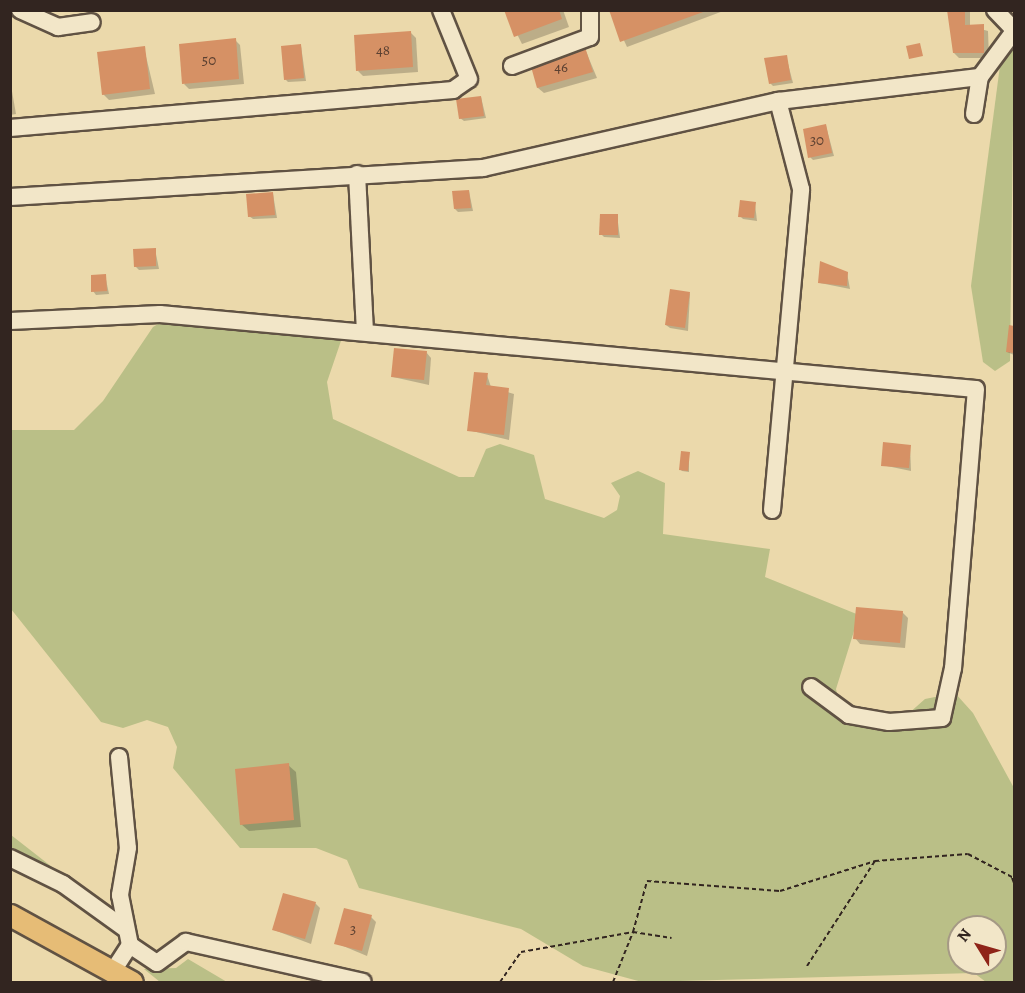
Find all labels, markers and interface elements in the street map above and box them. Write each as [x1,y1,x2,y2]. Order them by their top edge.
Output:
house number: 48 [376,42,390,60]
house number: 50 [202,52,216,70]
house number: 46 [554,59,568,77]
house number: 30 [810,132,824,150]
north arrow [947,915,1007,975]
house number: 3 [350,921,356,939]
text: N [952,924,977,947]

